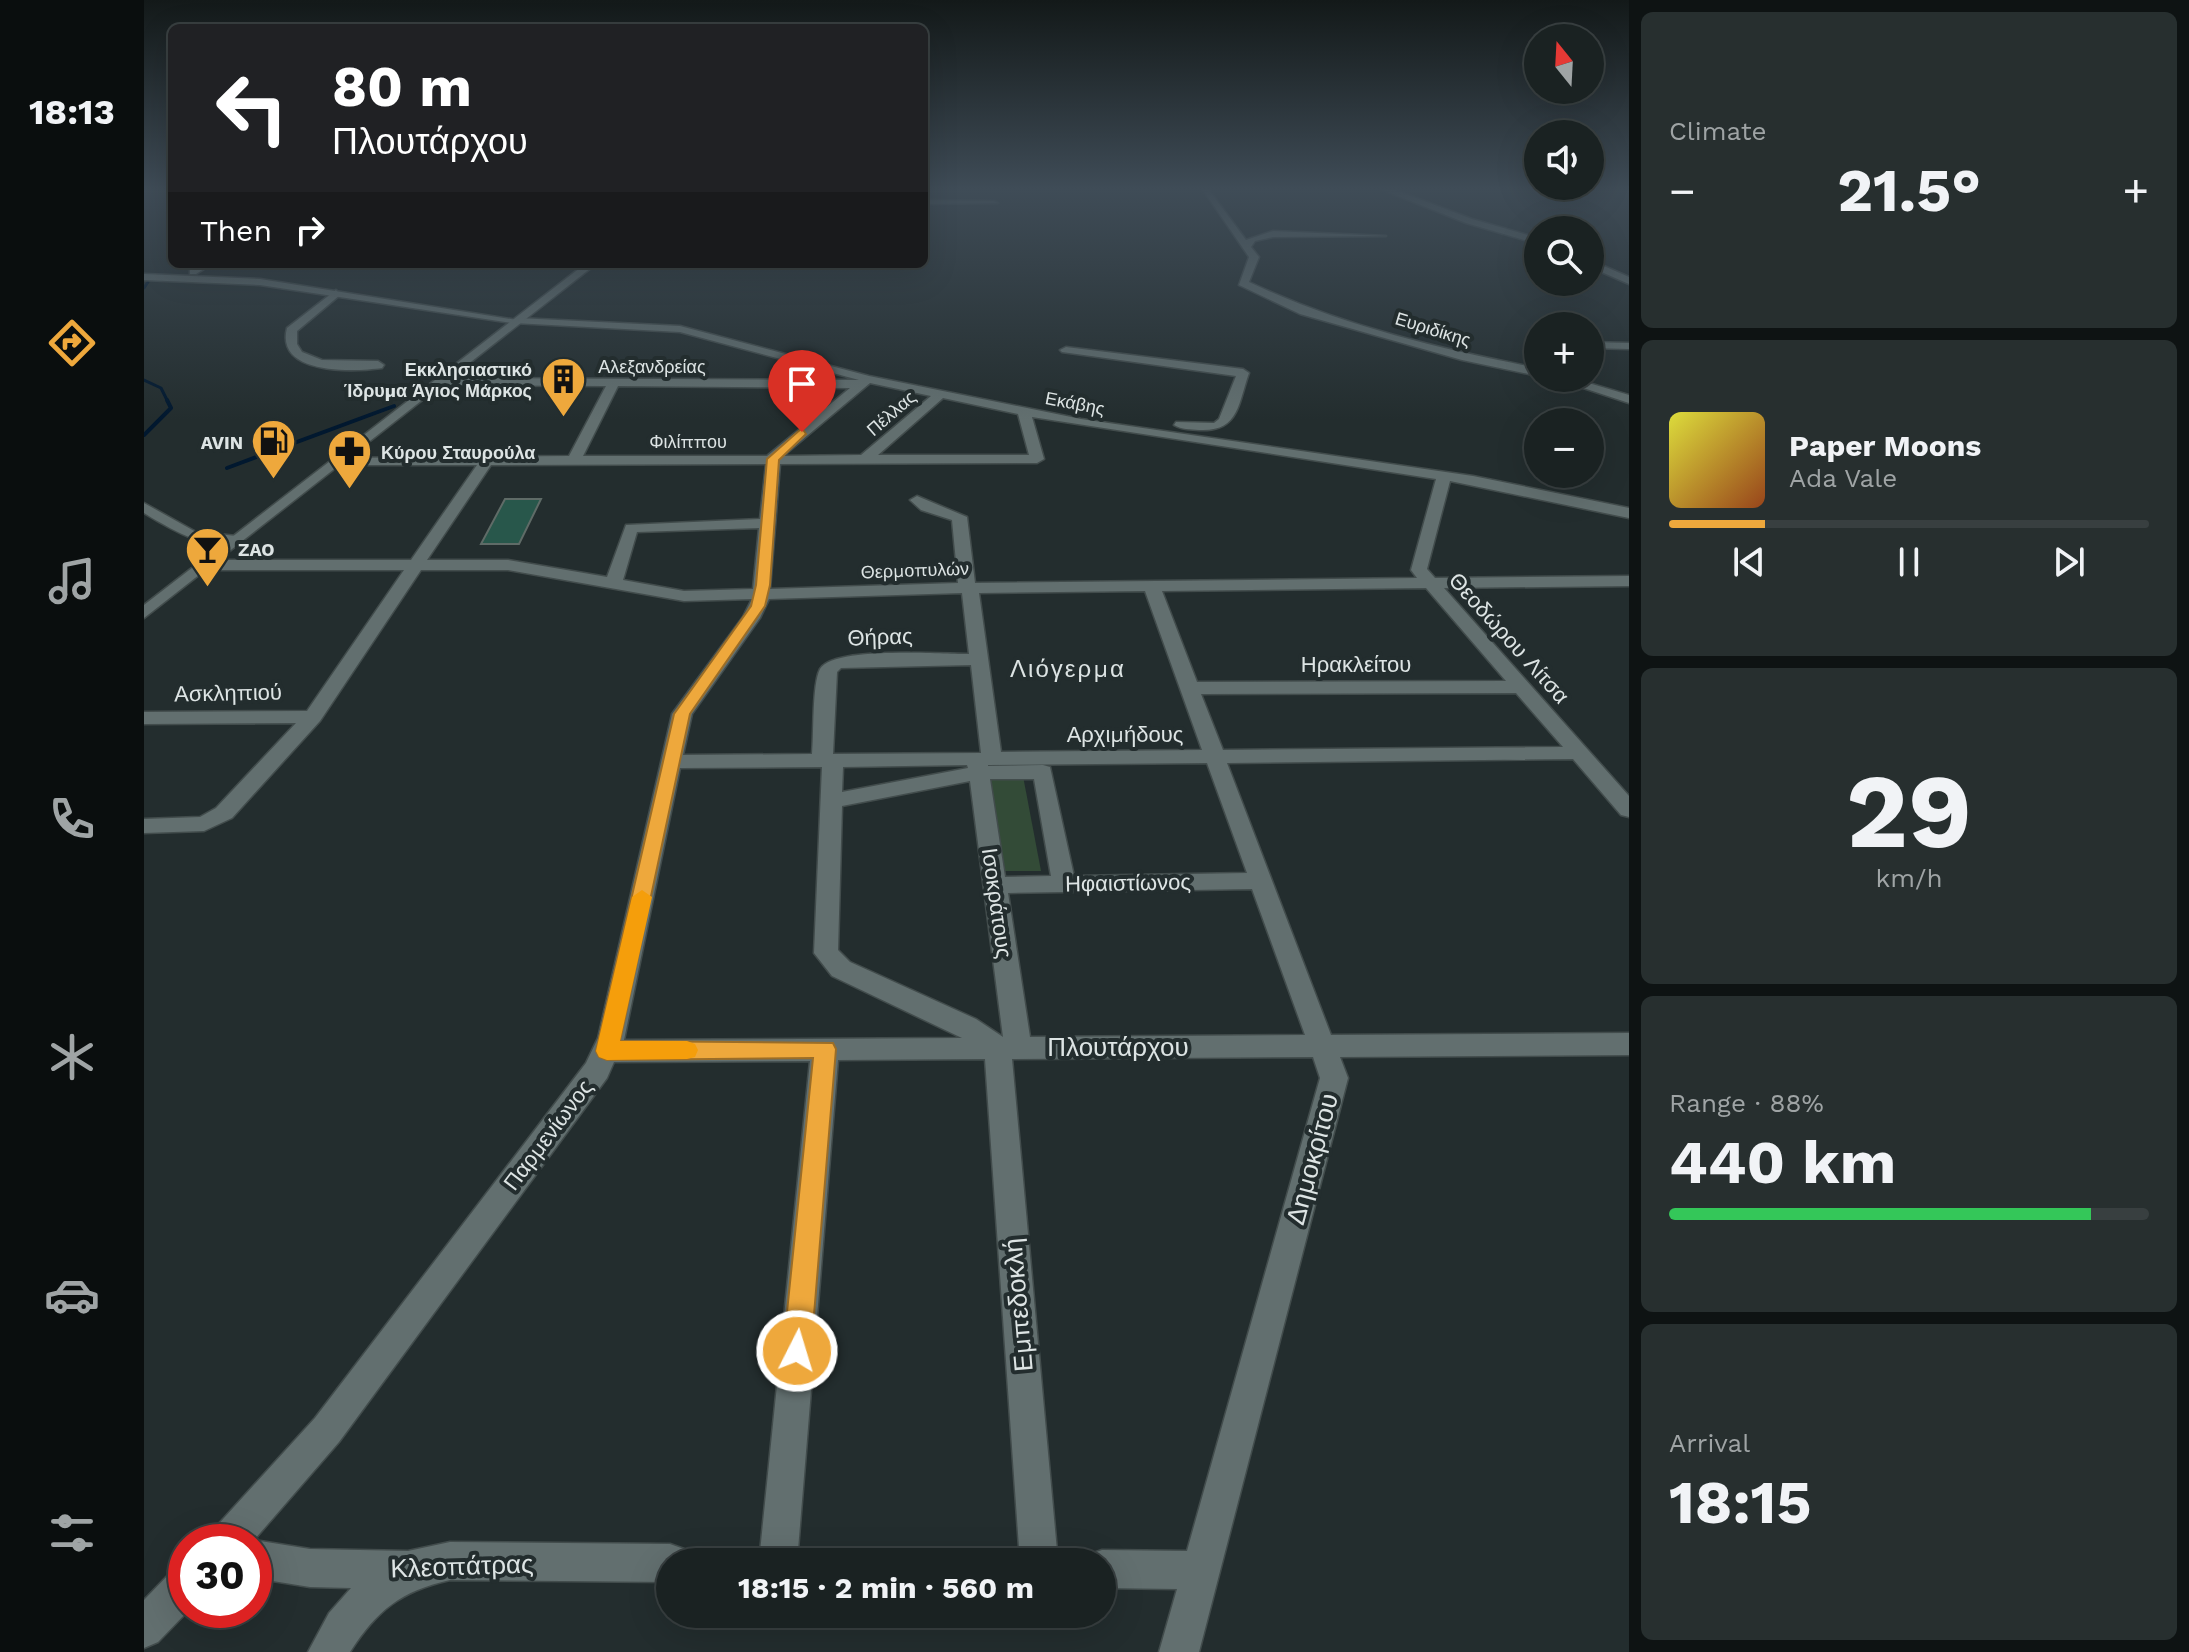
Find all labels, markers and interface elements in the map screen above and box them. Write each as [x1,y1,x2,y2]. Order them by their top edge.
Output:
north arrow [1524,24,1604,104]
map controls [1524,24,1604,488]
text: 80 m [332,54,472,120]
icon: left [200,56,304,160]
text: 18:13 [29,91,115,133]
text: Climate [1669,116,1767,146]
button: sound [1524,120,1604,200]
text: Πλουτάρχου [332,121,528,163]
text: 21.5° [1837,155,1981,226]
text: − [1669,165,1696,217]
text: + [2122,165,2149,217]
icon: right [288,208,332,252]
text: Then [200,213,272,248]
button: search [1524,216,1604,296]
street label: Ευριδίκης [1393,308,1474,351]
button: + [1524,312,1604,392]
icon: directions [44,315,100,371]
pin [768,350,836,432]
building icon: Εκκλησιαστικό Ίδρυμα Άγιος Μάρκος [539,355,587,418]
street label: Αλεξανδρείας [598,356,706,377]
place label: Εκκλησιαστικό Ίδρυμα Άγιος Μάρκος [344,359,532,401]
icon: arrive [780,362,824,406]
street label: Πέλλας [862,386,920,440]
street label: Εκάβης [1043,387,1107,419]
button: − [1524,408,1604,488]
fuel station icon: AVIN [250,418,298,481]
pharmacy icon: Κύρου Σταυρούλα [326,428,374,491]
text: Paper Moons [1789,428,1981,463]
street label: Φιλίππου [649,431,727,452]
place label: AVIN [201,432,243,453]
place label: Κύρου Σταυρούλα [381,442,535,463]
text: Ada Vale [1789,463,1897,493]
bar icon: ZAO [183,525,231,588]
place label: ZAO [238,539,274,560]
icon: previous [1727,540,1771,584]
icon: pause [1887,540,1931,584]
icon: next [2047,540,2091,584]
icon: music [44,553,100,609]
street label: Θερμοπυλών [860,558,970,582]
street label: Θεοδώρου Λίτσα [1444,568,1574,709]
street label: Θήρας [847,623,913,651]
street label: Ηρακλείτου [1301,652,1411,677]
district label: Λιόγερμα [1010,655,1126,683]
street label: Ασκληπιού [174,680,282,706]
street label: Αρχιμήδους [1067,722,1183,747]
text: 29 [1846,750,1972,872]
icon: phone [44,791,100,847]
street label: Ισοκράτους [977,846,1017,960]
text: km/h [1876,863,1942,893]
street label: Ηφαιστίωνος [1065,869,1191,897]
icon: climate [44,1029,100,1085]
street label: Πλουτάρχου [1047,1032,1189,1062]
street label: Παρμενίωνος [498,1075,598,1195]
text: Range · 88% [1669,1088,1824,1118]
street label: Δημοκρίτου [1280,1090,1344,1228]
text: 440 km [1669,1127,1896,1198]
street label: Εμπεδοκλή [997,1237,1039,1373]
icon: car [44,1267,100,1323]
position arrow [755,1309,839,1393]
text: Arrival [1669,1428,1750,1458]
text: 18:15 [1669,1467,1811,1538]
icon: filters [44,1505,100,1561]
speed limit sign: 30 [168,1524,272,1628]
street label: Κλεοπάτρας [390,1549,534,1583]
text: 18:15 · 2 min · 560 m [738,1570,1034,1605]

